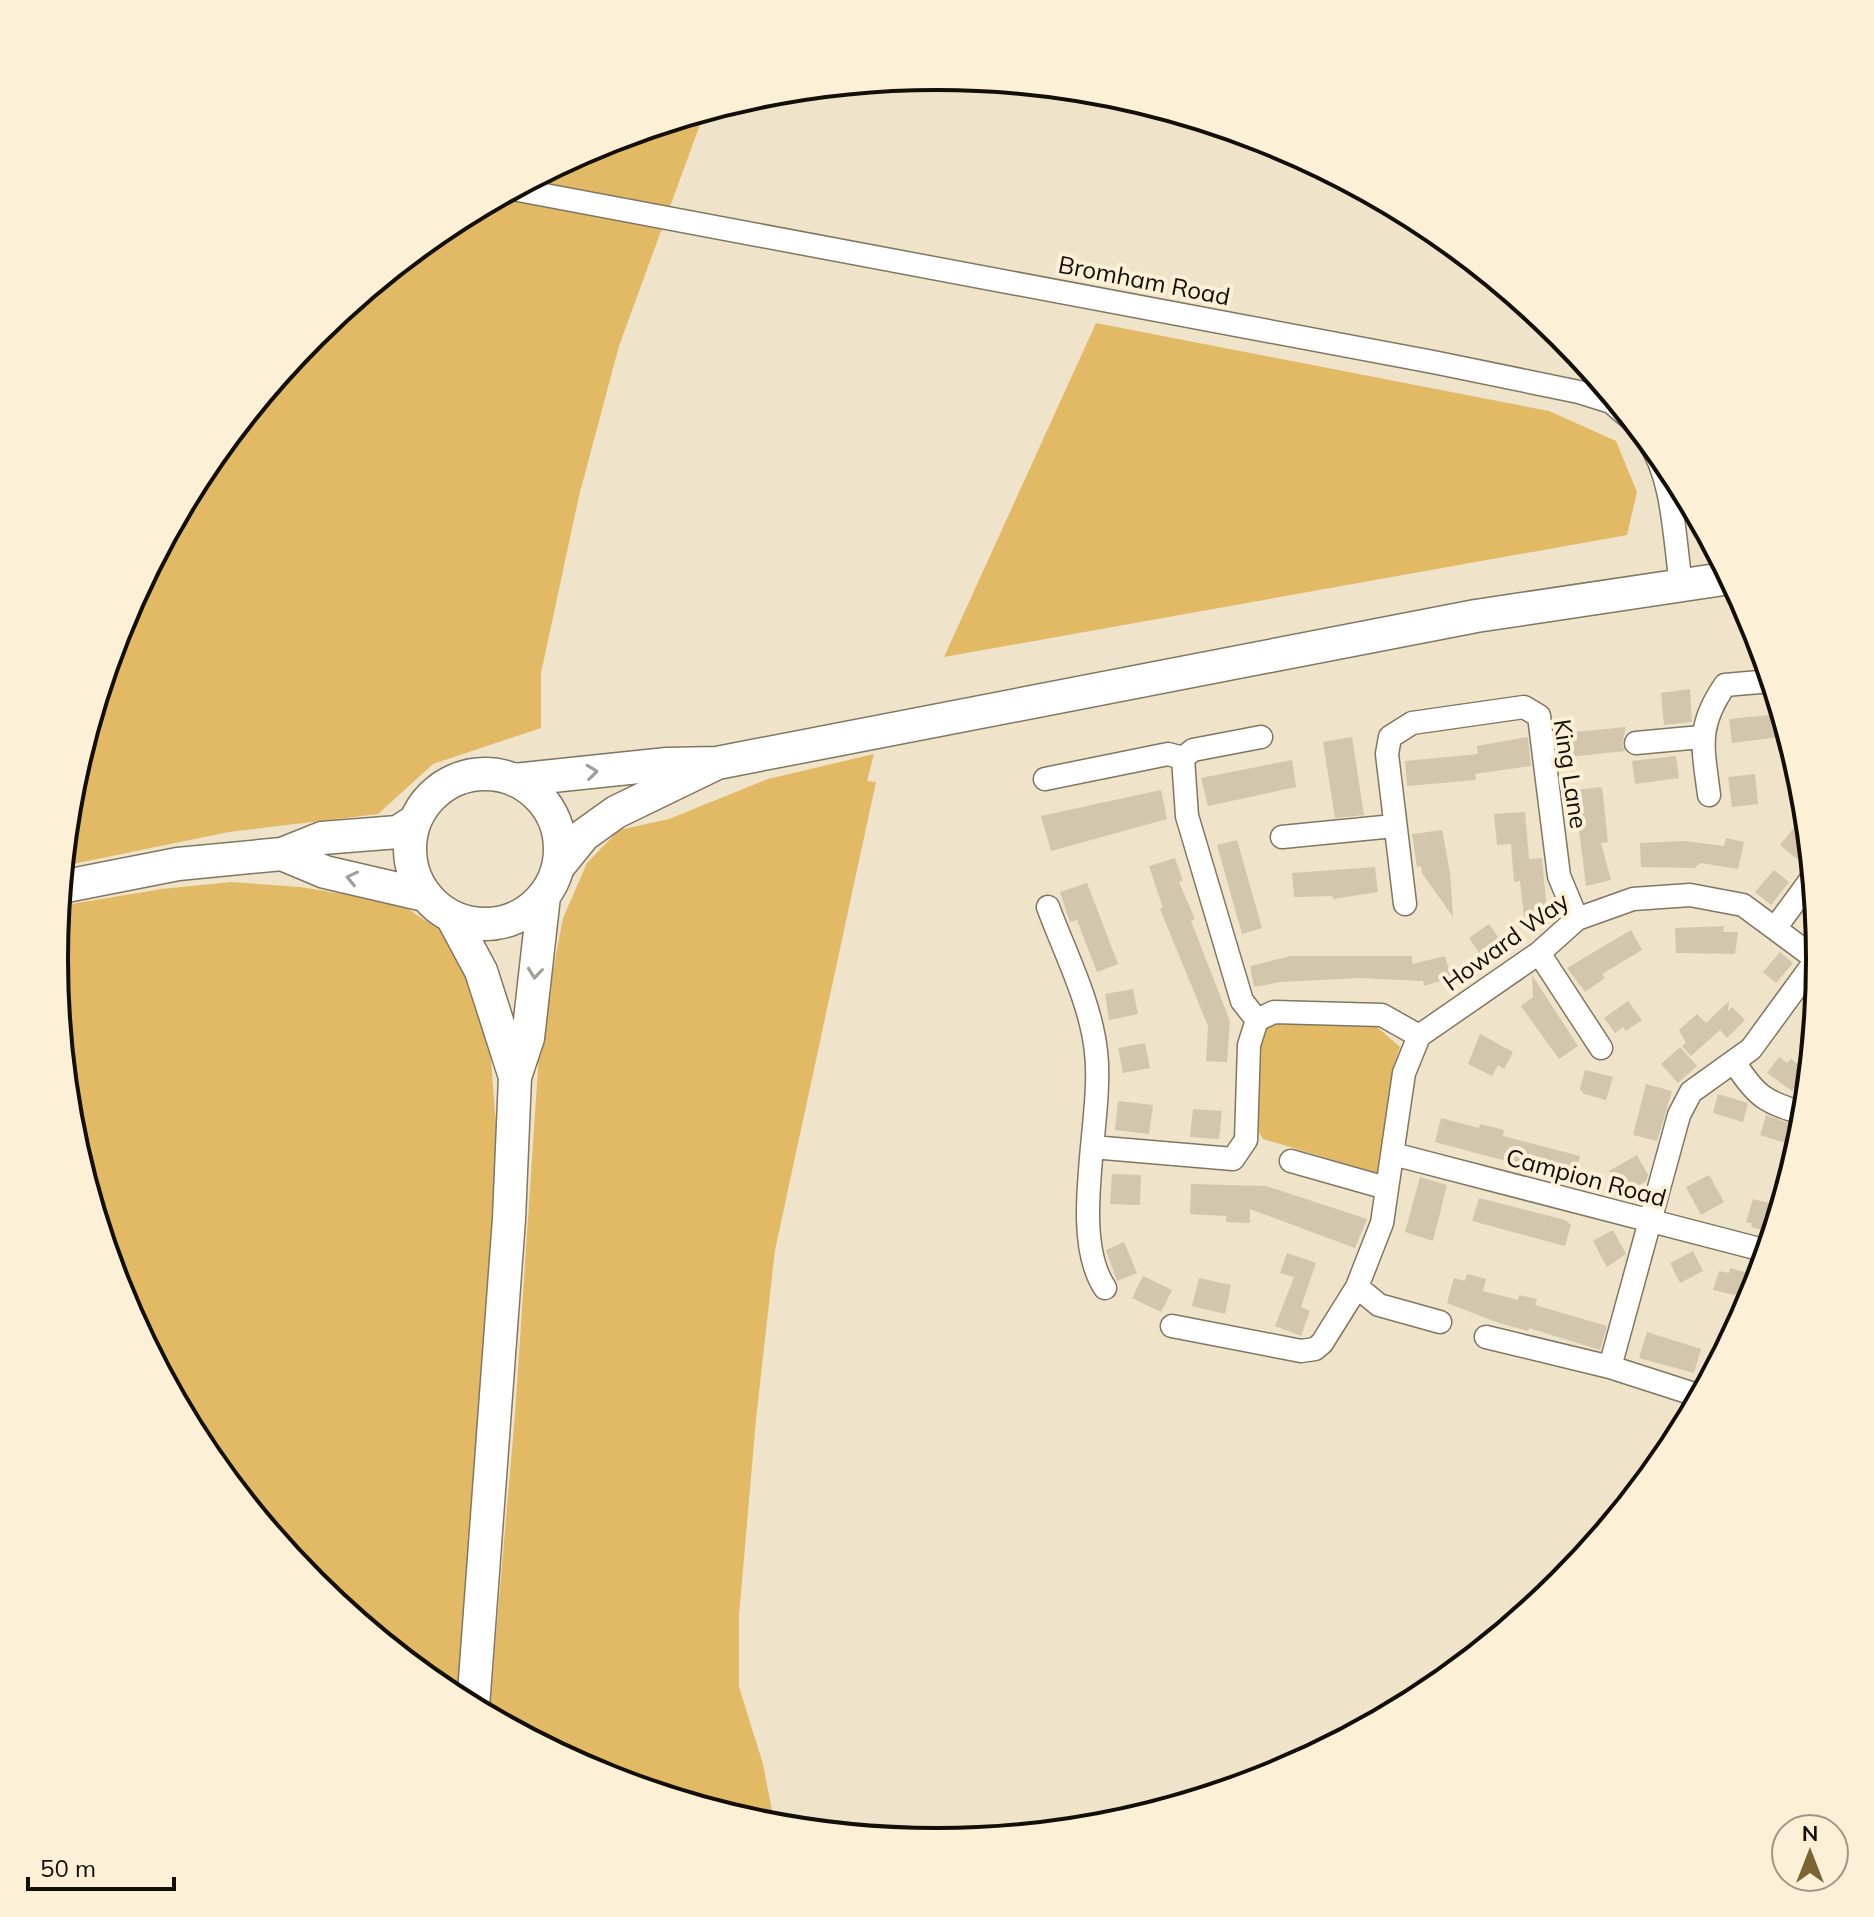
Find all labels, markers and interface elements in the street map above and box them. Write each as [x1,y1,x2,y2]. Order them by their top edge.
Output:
street label: Bromham Road [1056,249,1233,311]
street label: King Lane [1548,717,1594,831]
one-way arrow [586,764,599,781]
one-way arrow [345,870,359,887]
street label: Howard Way [1437,885,1574,997]
one-way arrow [527,967,544,980]
street label: Campion Road [1503,1141,1670,1213]
north arrow [1770,1813,1850,1893]
text: N [1802,1819,1818,1847]
scale bar [28,1841,174,1891]
text: 50 m [40,1853,96,1883]

